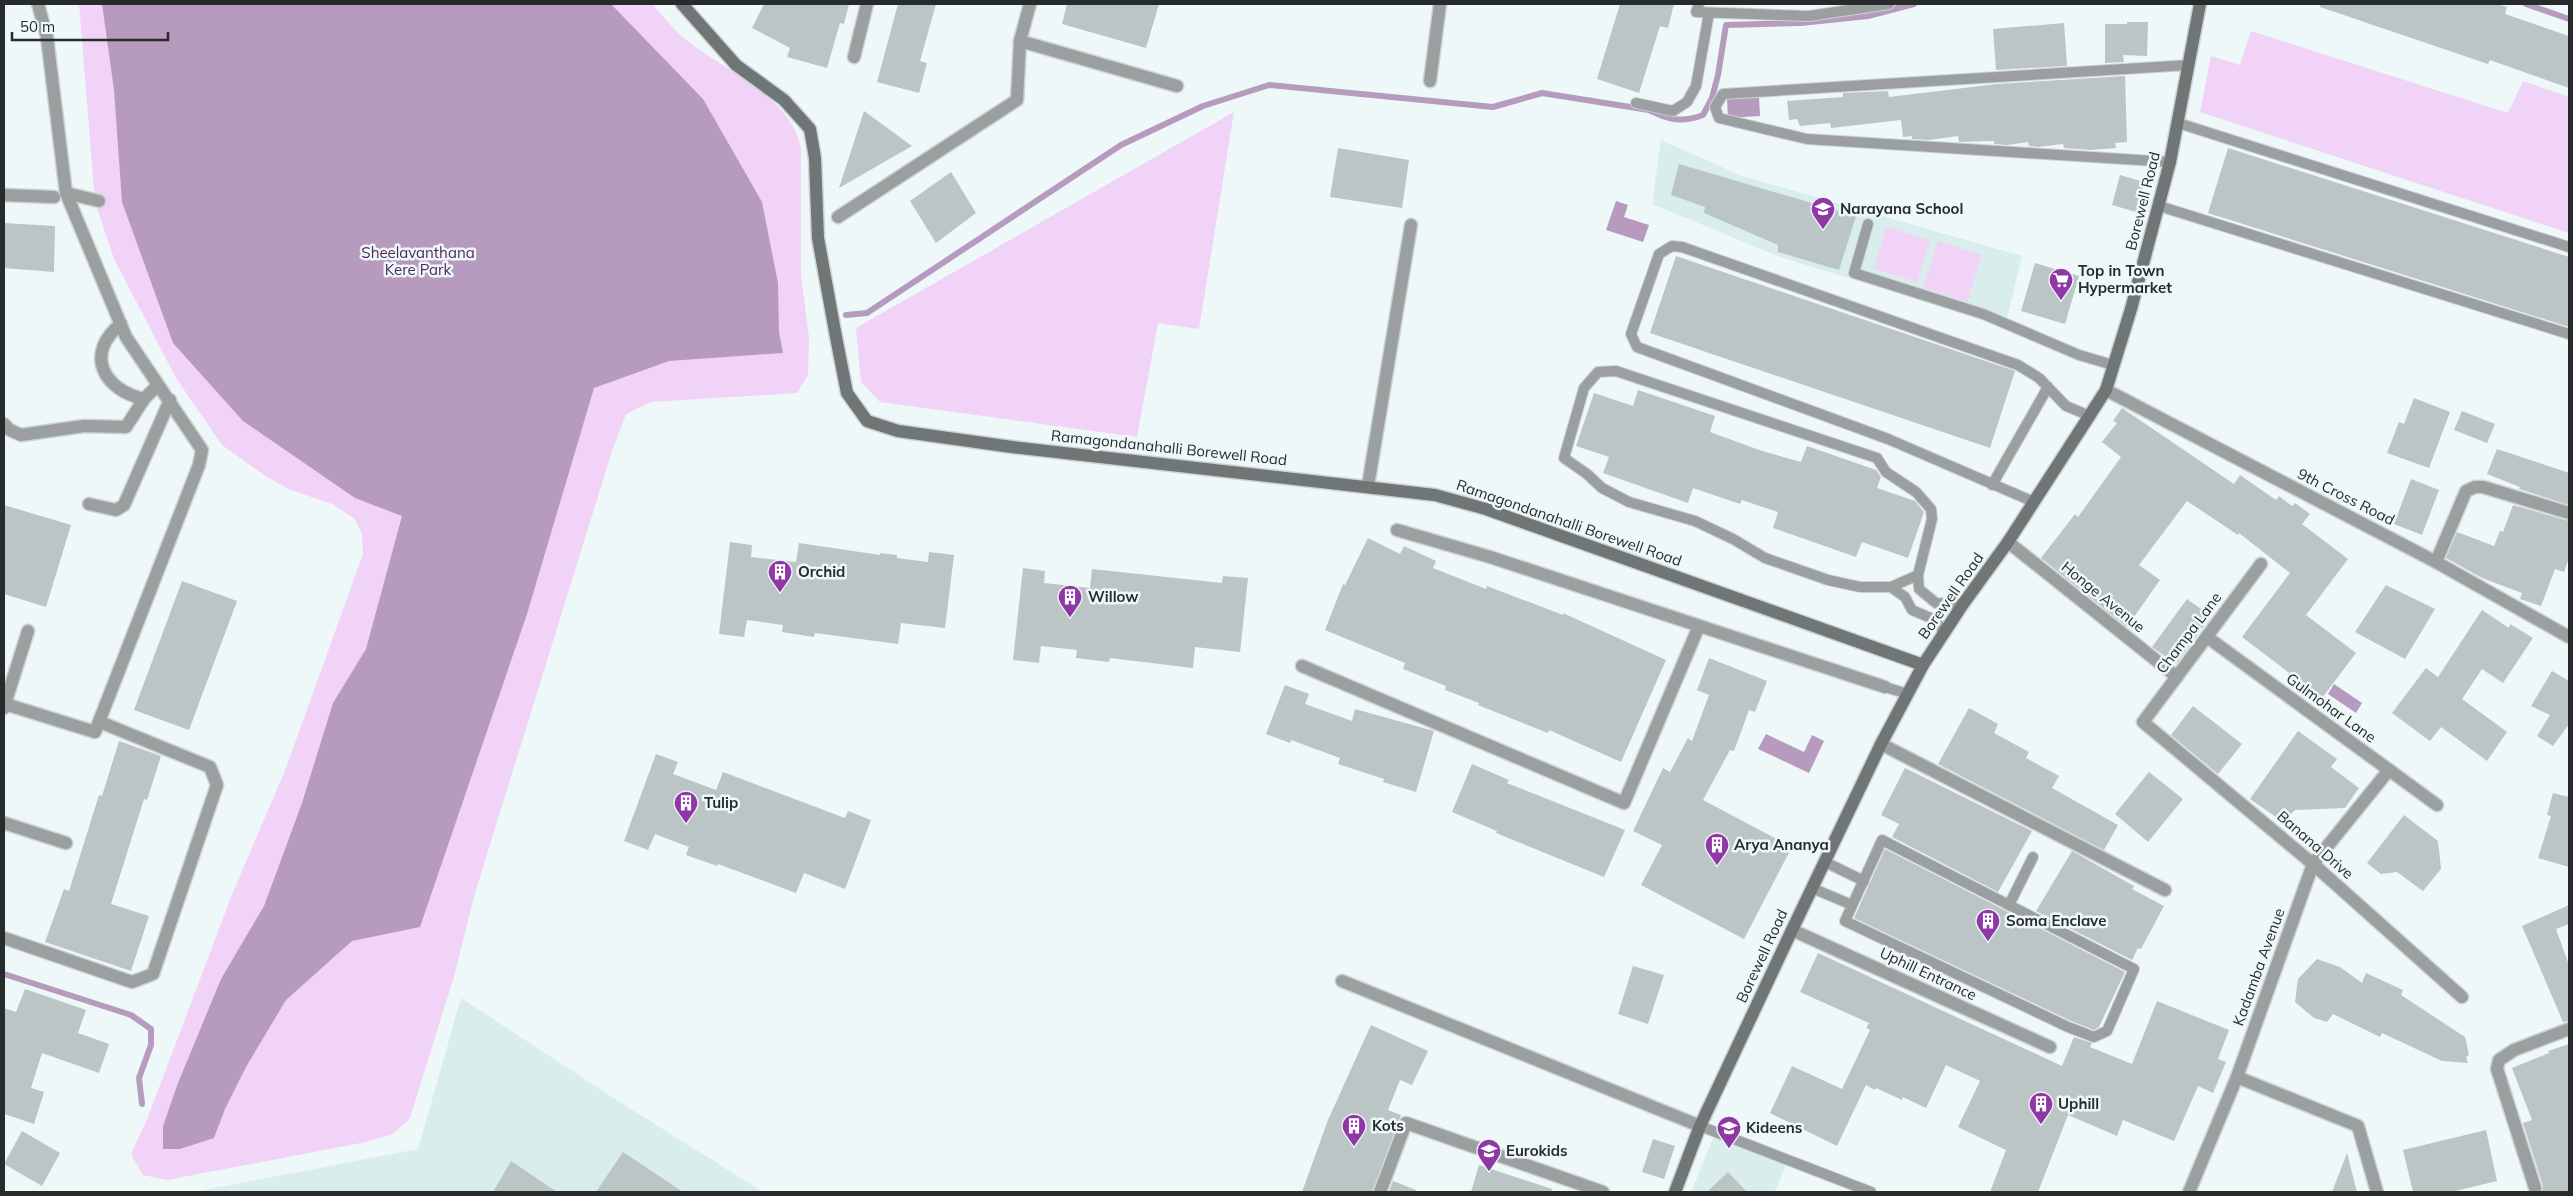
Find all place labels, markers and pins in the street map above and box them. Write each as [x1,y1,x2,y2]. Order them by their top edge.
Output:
school or university icon: Narayana School [1810,196,1836,230]
place label: Narayana School [1840,199,1963,218]
place label: Top in Town Hypermarket [2078,261,2172,297]
supermarket icon: Top in Town Hypermarket [2048,267,2074,301]
building icon: Orchid [767,559,793,593]
place label: Orchid [798,562,845,581]
building icon: Willow [1057,584,1083,618]
place label: Willow [1088,587,1139,606]
building icon: Tulip [673,790,699,824]
place label: Tulip [704,793,738,812]
building icon: Arya Ananya [1704,832,1730,866]
place label: Arya Ananya [1734,835,1829,854]
building icon: Soma Enclave [1975,908,2001,942]
place label: Soma Enclave [2006,911,2106,930]
building icon: Uphill [2028,1091,2054,1125]
place label: Uphill [2058,1094,2099,1113]
building icon: Kots [1341,1113,1367,1147]
school or university icon: Kideens [1716,1115,1742,1149]
place label: Kots [1372,1116,1404,1135]
place label: Kideens [1746,1118,1802,1137]
school or university icon: Eurokids [1476,1138,1502,1172]
place label: Eurokids [1506,1141,1568,1160]

